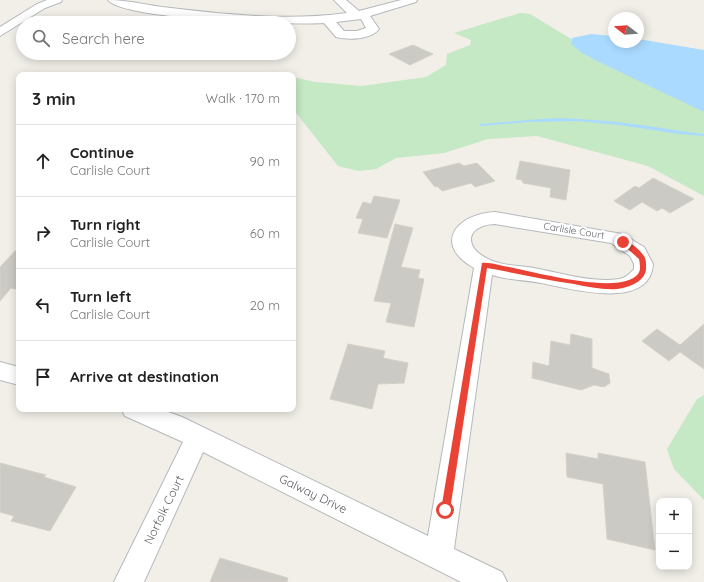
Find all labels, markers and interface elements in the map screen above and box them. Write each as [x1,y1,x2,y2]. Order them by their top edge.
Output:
north arrow [608,12,644,48]
search box [16,16,296,60]
icon: search [30,27,52,49]
text: Search here [62,29,145,48]
text: 3 min [32,88,76,109]
text: Walk · 170 m [205,90,280,106]
text: Continue [70,143,134,162]
icon: ahead [32,150,54,172]
text: 90 m [250,153,280,169]
text: Carlisle Court [70,162,150,178]
text: Turn right [70,215,141,234]
street label: Carlisle Court [542,219,606,242]
icon: right [32,222,54,244]
text: 60 m [250,225,280,241]
route end [614,233,632,251]
text: Carlisle Court [70,234,150,250]
text: Turn left [70,287,132,306]
icon: left [32,294,54,316]
text: 20 m [250,297,280,313]
text: Carlisle Court [70,306,150,322]
icon: arrive [32,366,54,388]
text: Arrive at destination [70,367,219,386]
street label: Galway Drive [277,471,350,517]
street label: Norfolk Court [140,473,187,547]
map controls [656,498,692,570]
button: + [656,498,692,534]
route start [436,501,454,519]
button: − [656,534,692,570]

